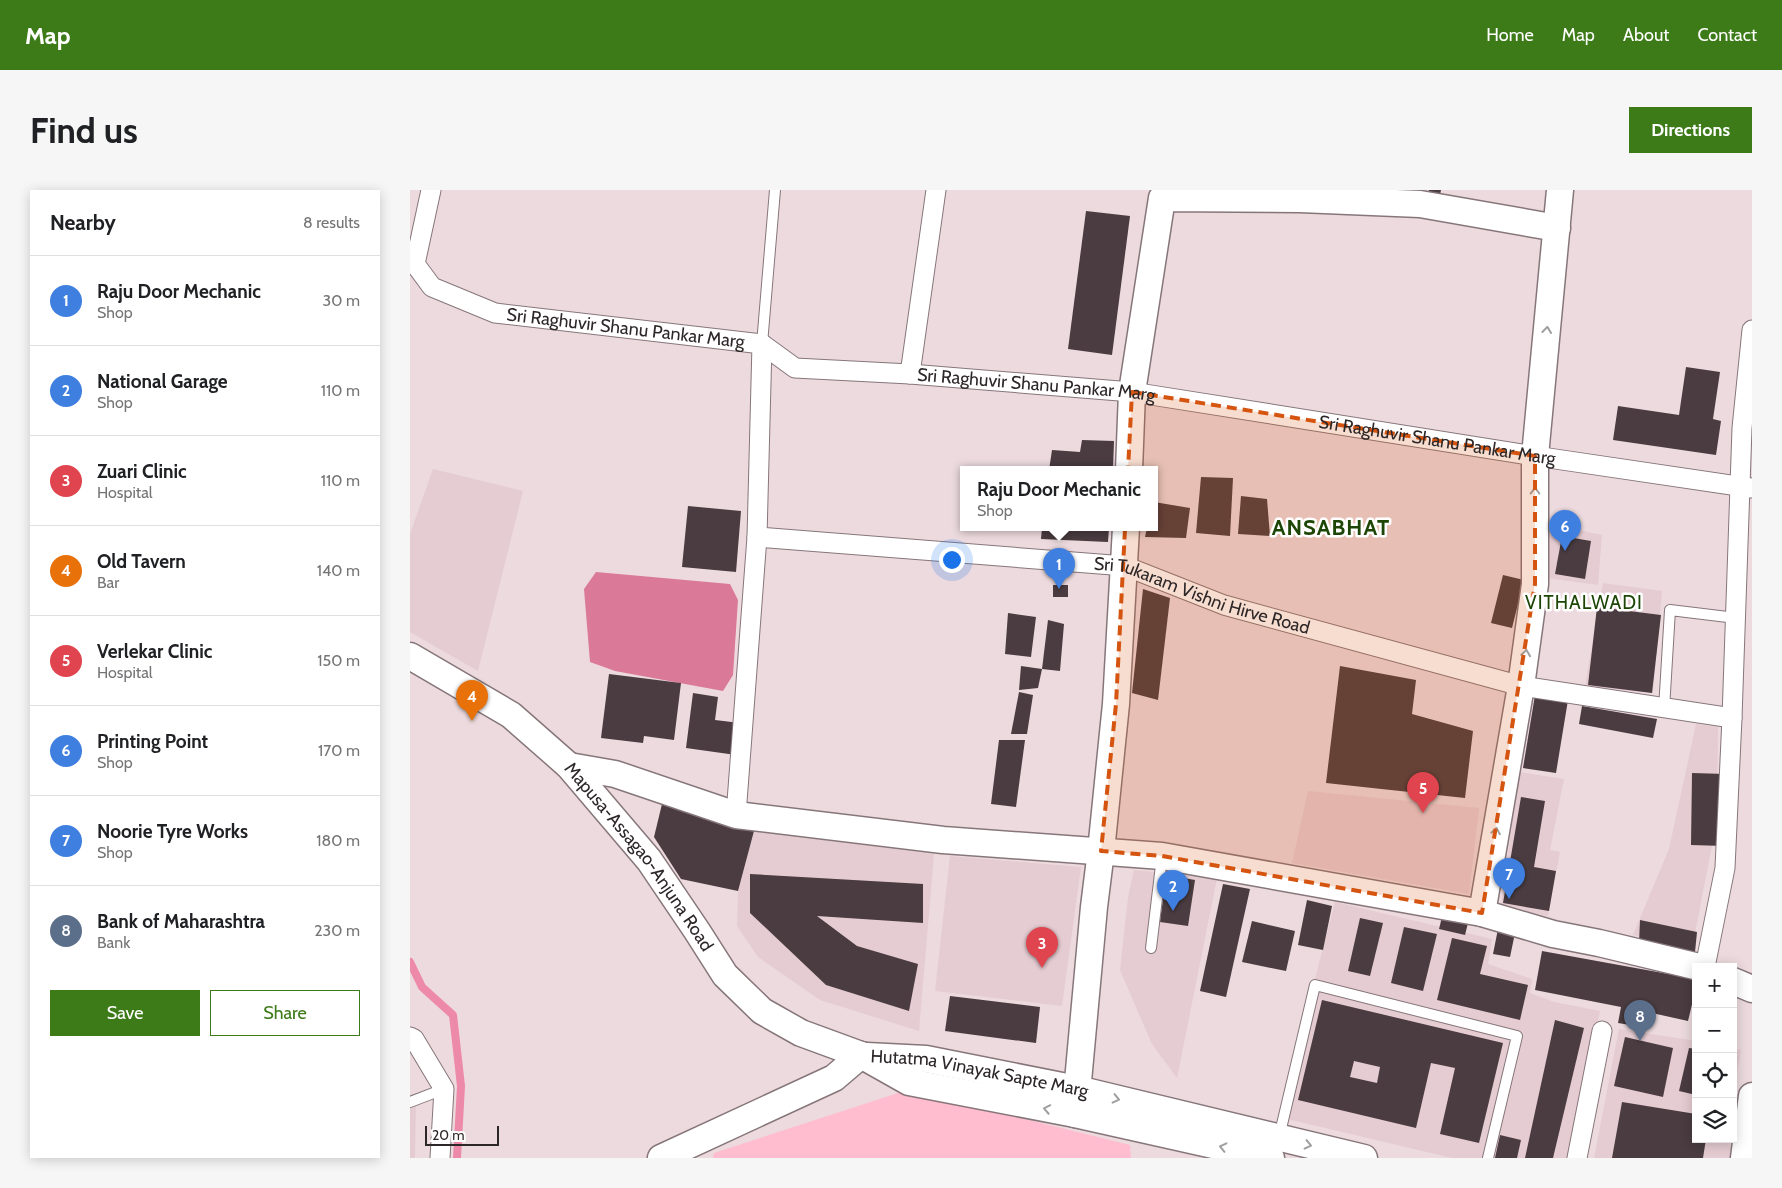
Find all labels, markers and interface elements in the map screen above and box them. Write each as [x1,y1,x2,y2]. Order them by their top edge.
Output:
text: Map [25,21,71,50]
text: Home [1486,24,1534,46]
text: Map [1562,24,1595,46]
text: About [1623,24,1669,46]
text: Contact [1697,24,1757,46]
button: Directions [1629,107,1752,153]
text: Find us [30,109,138,152]
text: Nearby [50,210,116,235]
text: 8 results [303,213,360,232]
text: Raju Door Mechanic [97,280,261,303]
text: 1 [63,291,69,310]
text: 30 m [323,291,360,310]
text: Shop [97,303,133,322]
street label: Sri Raghuvir Shanu Pankar Marg [506,303,747,353]
one-way arrow [1541,325,1552,333]
street label: Sri Raghuvir Shanu Pankar Marg [916,364,1158,407]
text: National Garage [97,370,228,393]
text: 2 [62,381,70,400]
text: 110 m [321,381,360,400]
text: Shop [97,393,133,412]
street label: Sri Raghuvir Shanu Pankar Marg [1317,411,1558,470]
text: Zuari Clinic [97,460,187,483]
popup [960,466,1158,531]
text: 3 [62,471,70,490]
text: 110 m [321,471,360,490]
text: Raju Door Mechanic [977,478,1141,501]
text: Hospital [97,483,153,502]
one-way arrow [1530,487,1540,495]
text: Shop [977,501,1013,520]
pin: 6 [1549,510,1581,551]
district label: ANSABHAT [1272,514,1390,541]
your location [939,547,965,573]
pin: 1 [1043,548,1075,589]
text: Old Tavern [97,550,186,573]
street label: Sri Tukaram Vishni Hirve Road [1093,553,1312,639]
text: 4 [61,561,71,580]
text: 140 m [317,561,360,580]
text: Bar [97,573,119,592]
district label: VITHALWADI [1525,591,1643,614]
text: Verlekar Clinic [97,640,212,663]
one-way arrow [1520,649,1530,658]
text: 5 [62,651,70,670]
text: 150 m [317,651,360,670]
text: Hospital [97,663,153,682]
pin: 4 [456,680,488,721]
text: Printing Point [97,730,208,753]
text: 6 [62,741,71,760]
text: 170 m [318,741,360,760]
text: Shop [97,753,133,772]
street label: Mapusa-Assagao-Anjuna Road [560,758,718,955]
pin: 5 [1407,772,1439,813]
text: Noorie Tyre Works [97,820,248,843]
one-way arrow [1490,826,1500,835]
text: 7 [62,831,70,850]
text: 180 m [316,831,360,850]
text: Shop [97,843,133,862]
pin: 7 [1493,858,1525,899]
pin: 2 [1157,870,1189,911]
text: Bank of Maharashtra [97,910,265,933]
text: 8 [61,921,71,940]
text: 230 m [314,921,360,940]
pin: 3 [1026,927,1058,968]
text: Bank [97,933,130,952]
map controls [1692,963,1737,1143]
button: + [1692,963,1737,1008]
button: Save [50,990,200,1036]
button: Share [210,990,360,1036]
pin: 8 [1624,1000,1656,1041]
button: − [1692,1008,1737,1053]
street label: Hutatma Vinayak Sapte Marg [870,1045,1092,1103]
button: locate [1692,1053,1737,1098]
one-way arrow [1112,1093,1120,1104]
button: layers [1692,1098,1737,1143]
one-way arrow [1043,1104,1052,1114]
scale bar [425,1123,499,1146]
text: 20 m [432,1126,465,1144]
one-way arrow [1304,1139,1313,1150]
one-way arrow [1219,1142,1228,1153]

